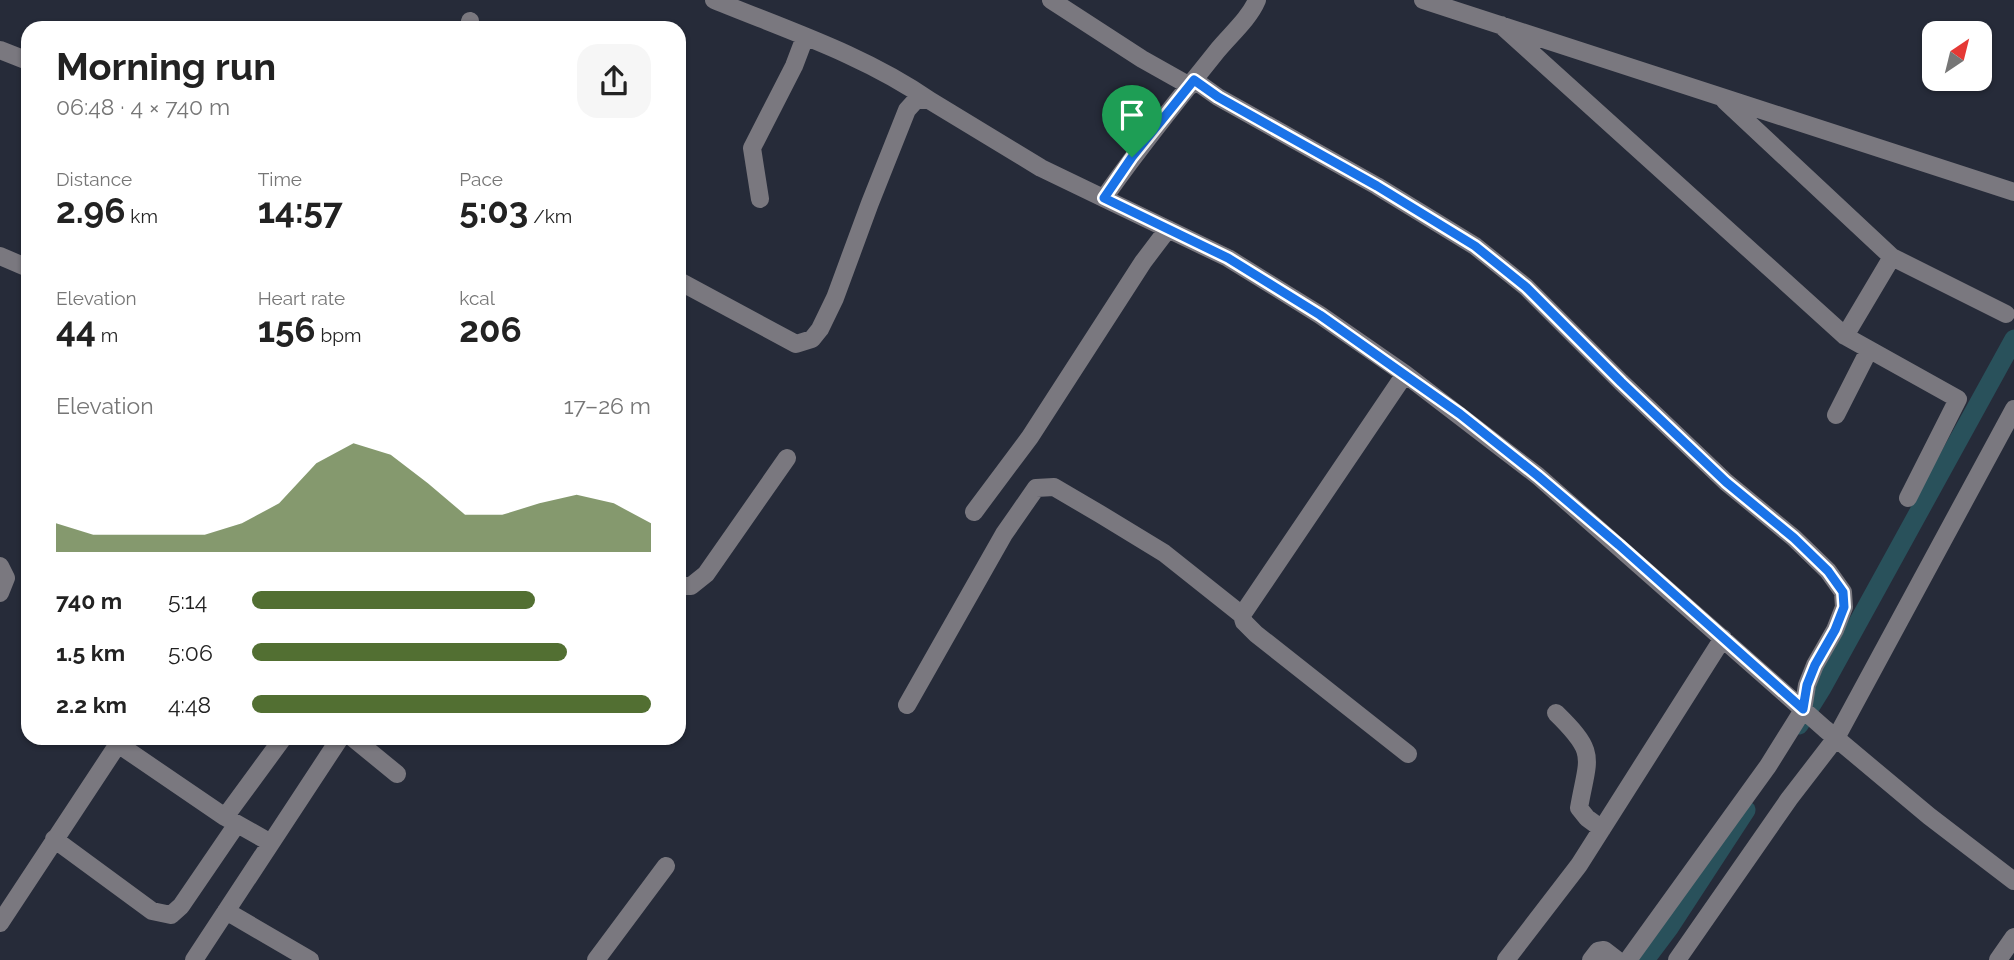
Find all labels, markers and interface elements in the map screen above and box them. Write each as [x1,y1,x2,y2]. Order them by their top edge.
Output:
north arrow [1922,21,1992,91]
map controls [1922,21,1992,91]
text: Morning run [56,44,276,89]
button: share [577,44,651,118]
pin [1102,85,1162,157]
text: 06:48 · 4 × 740 m [56,93,230,120]
icon: arrive [1113,96,1151,134]
text: Distance [56,168,132,190]
text: Time [258,168,302,190]
text: Pace [459,168,503,190]
text: 2.96 [56,190,125,231]
text: 14:57 [258,190,343,231]
text: 5:03 [459,190,528,231]
text: km [125,205,158,227]
text: /km [528,205,572,227]
text: Elevation [56,287,137,309]
text: Heart rate [258,287,345,309]
text: kcal [459,287,495,309]
text: 44 [56,309,96,350]
text: 156 [258,309,316,350]
text: 206 [459,309,522,350]
text: m [96,324,118,346]
text: bpm [316,324,361,346]
text: Elevation [56,392,154,419]
text: 17–26 m [564,392,651,419]
text: 740 m [56,587,122,614]
text: 5:14 [168,587,207,614]
text: 1.5 km [56,639,125,666]
text: 5:06 [168,639,213,666]
text: 2.2 km [56,691,127,718]
text: 4:48 [168,691,211,718]

